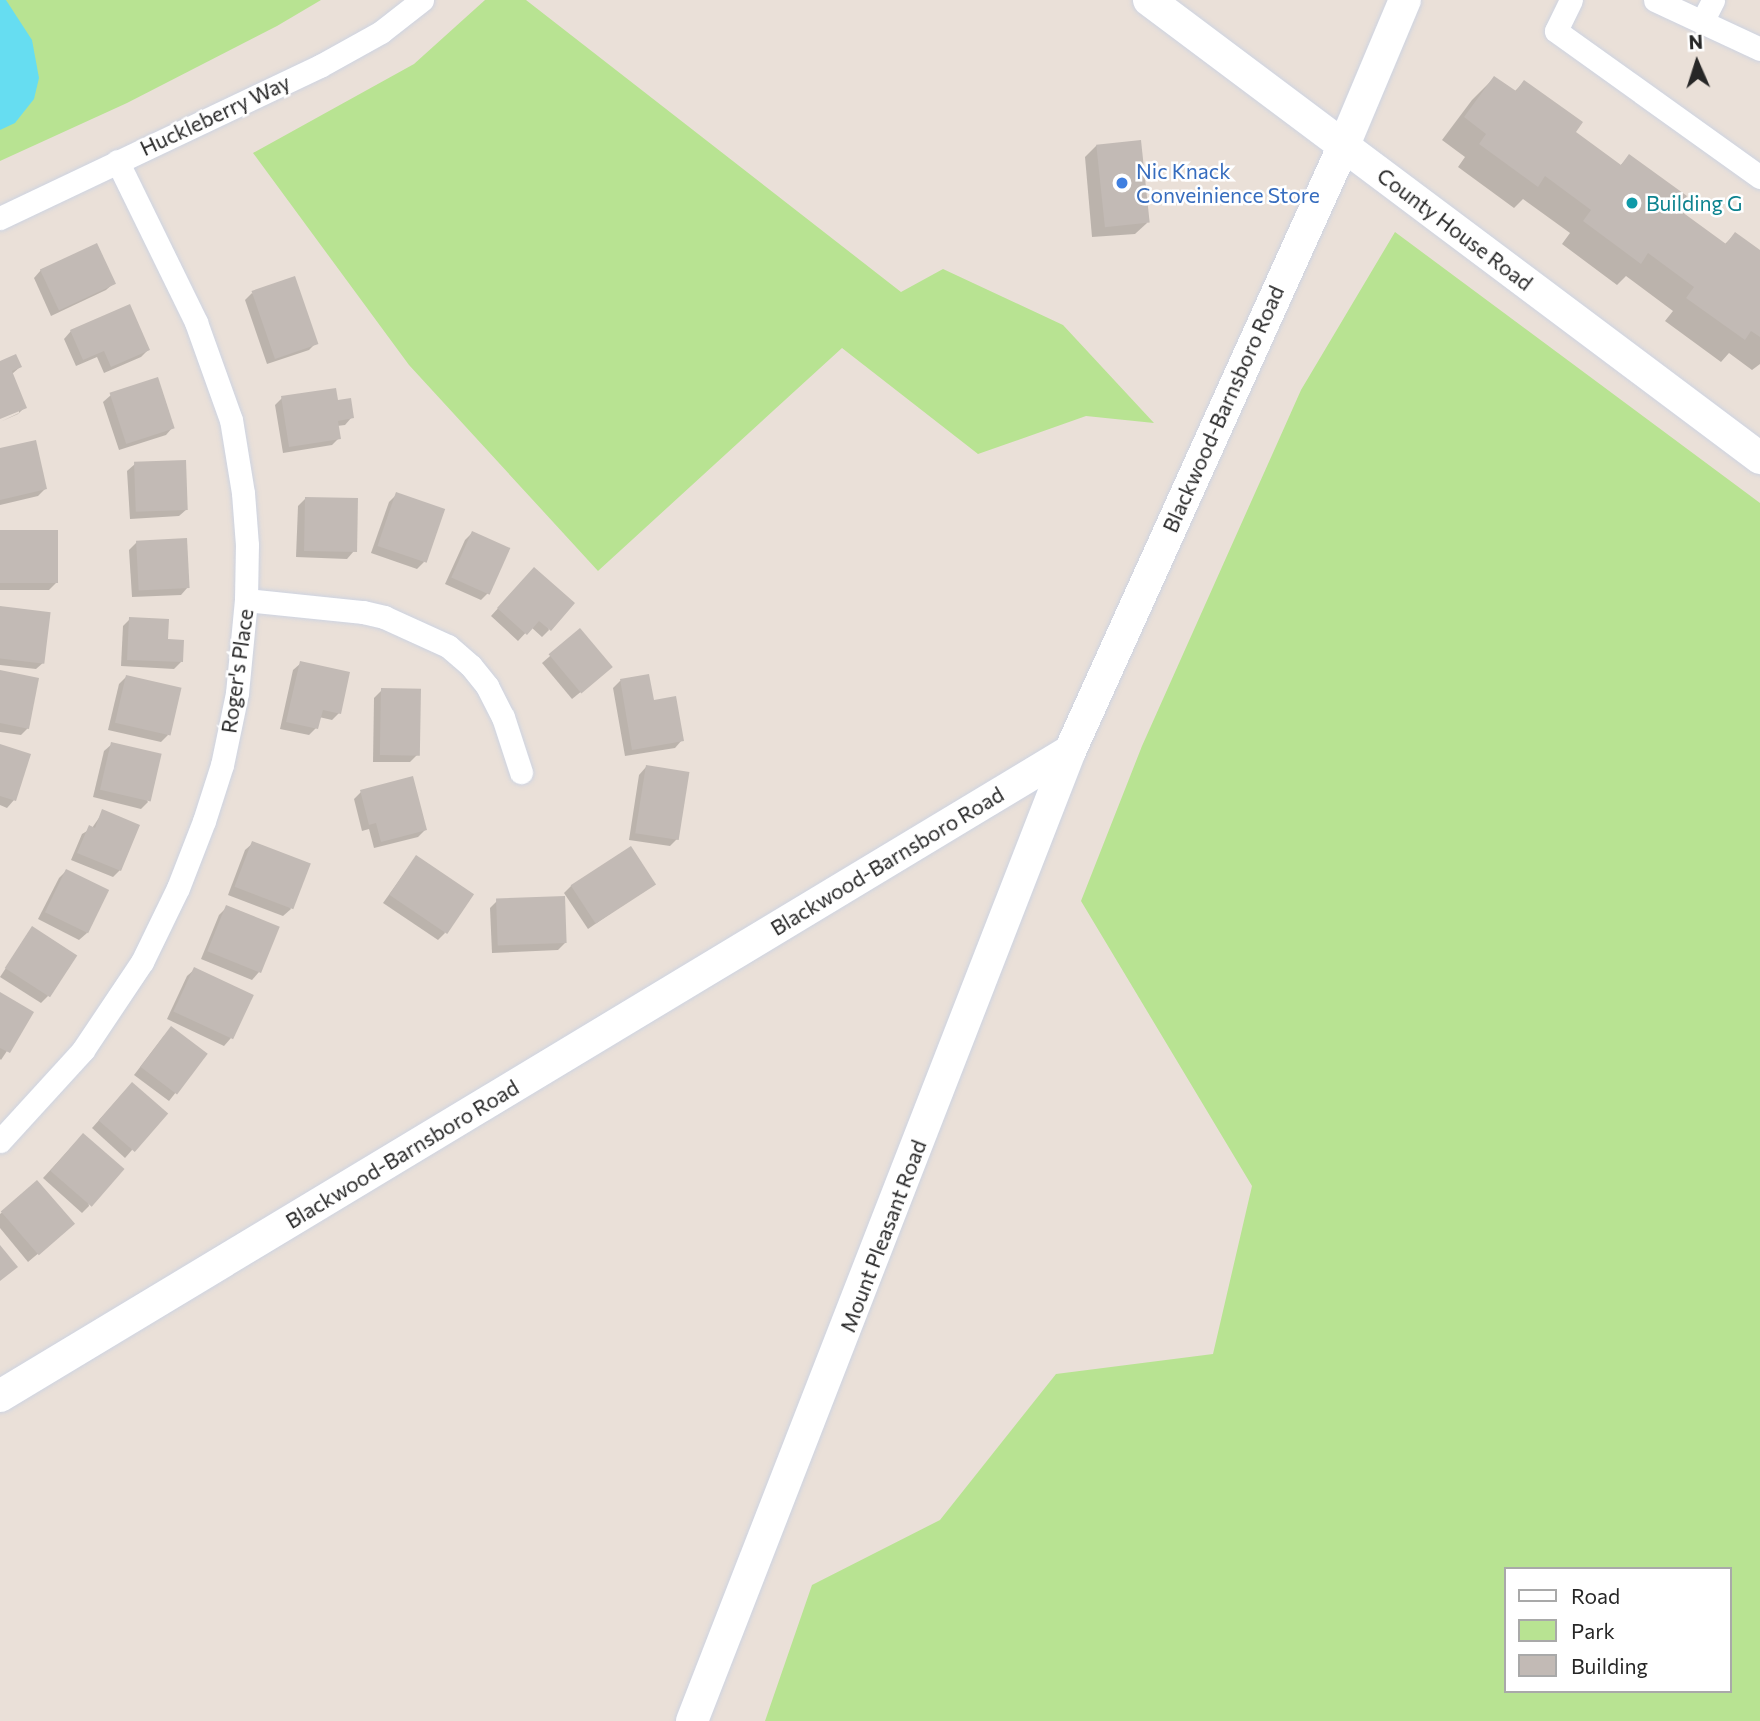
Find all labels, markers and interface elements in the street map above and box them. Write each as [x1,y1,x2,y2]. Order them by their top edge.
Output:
north arrow [1662,28,1732,98]
text: N [1688,30,1704,53]
street label: Huckleberry Way [136,69,294,161]
place label: Nic Knack Conveinience Store [1136,158,1320,208]
street label: County House Road [1372,162,1538,296]
marker: Nic Knack Conveinience Store [1114,175,1130,191]
place label: Building G [1646,190,1742,216]
marker: Building G [1624,195,1640,211]
street label: Blackwood-Barnsboro Road [1157,282,1289,536]
street label: Roger's Place [216,607,258,735]
street label: Blackwood-Barnsboro Road [766,781,1008,941]
street label: Blackwood-Barnsboro Road [281,1074,523,1234]
street label: Mount Pleasant Road [835,1136,931,1336]
legend [1504,1567,1732,1693]
text: Road [1571,1583,1620,1608]
text: Park [1571,1618,1615,1643]
text: Building [1571,1653,1648,1678]

